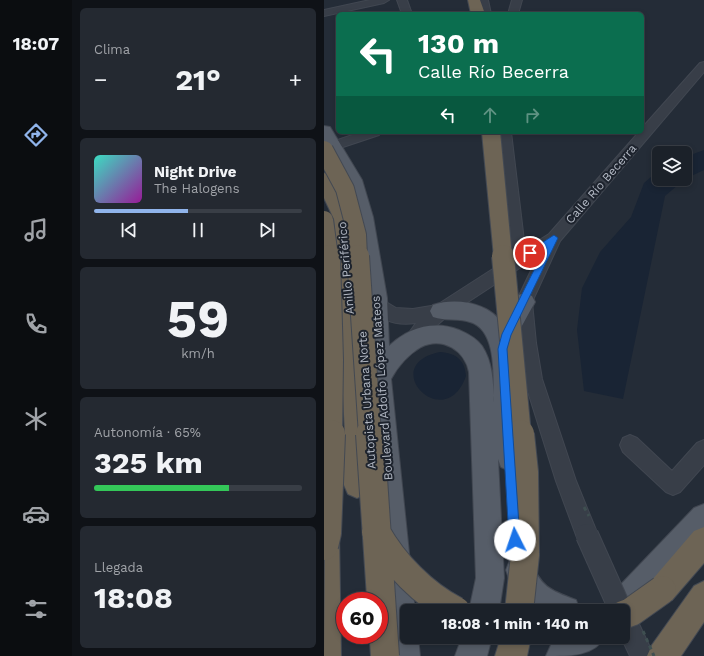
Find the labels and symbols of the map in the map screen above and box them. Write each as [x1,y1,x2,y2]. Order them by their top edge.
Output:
street label: Calle Río Becerra [563,141,639,227]
street label: Anillo Periférico [335,221,357,315]
pin [513,236,547,270]
street label: Boulevard Adolfo López Mateos [369,295,395,481]
street label: Autopista Urbana Norte [355,331,379,469]
position arrow [494,519,536,561]
speed limit sign: 60 [336,592,388,644]

